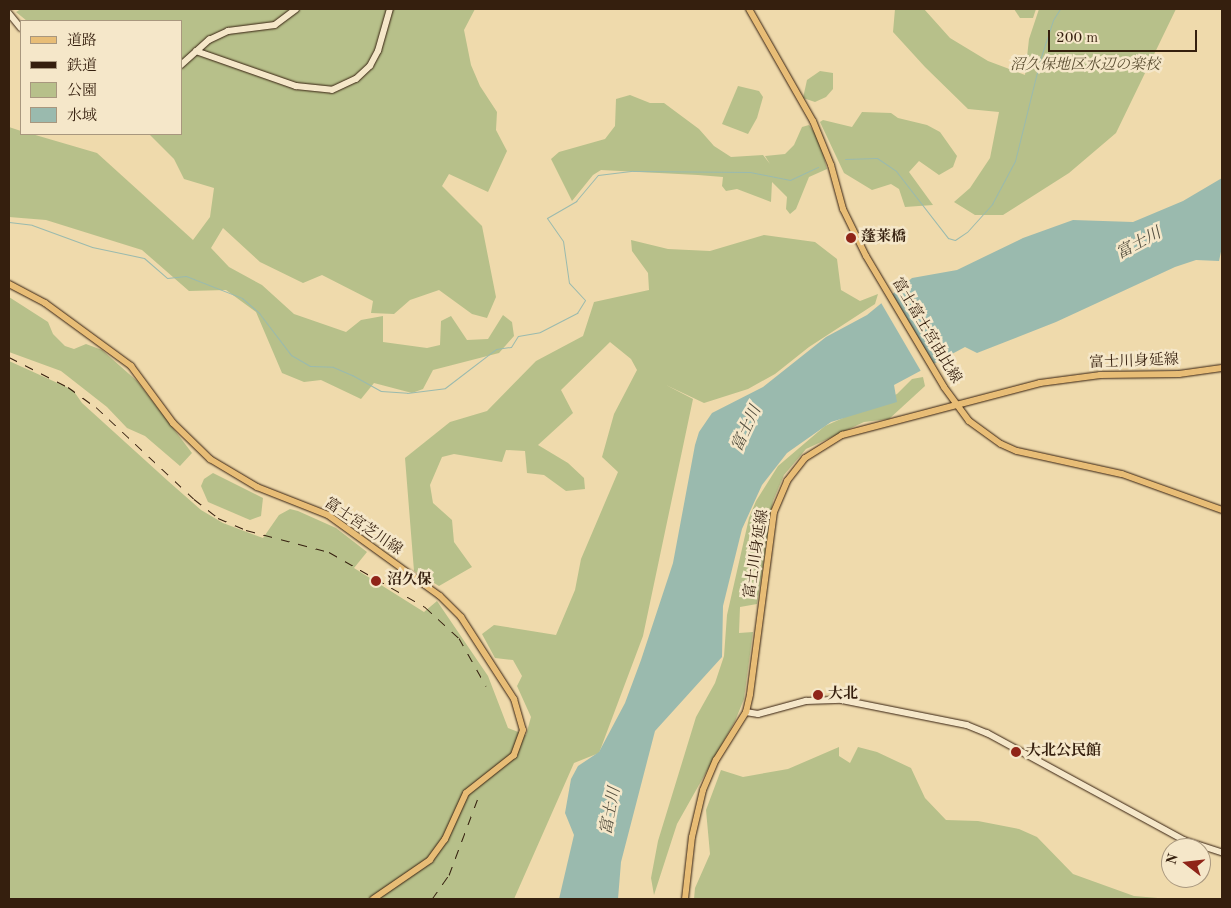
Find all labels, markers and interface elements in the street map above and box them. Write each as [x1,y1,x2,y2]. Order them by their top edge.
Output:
legend [20,20,182,135]
scale bar [1051,20,1200,52]
text: 200 m [1056,31,1098,46]
text: 道路 [67,34,97,49]
park label: 沼久保地区水辺の楽校 [1010,57,1160,75]
text: 鉄道 [67,59,97,74]
text: 公園 [67,84,97,99]
text: 水域 [67,109,97,124]
water label: 富士川 [1113,224,1165,264]
place label: 蓬莱橋 [861,229,906,247]
marker: 蓬莱橋 [845,232,857,244]
street label: 富士富士宮由比線 [887,275,965,387]
street label: 富士川身延線 [1089,351,1179,373]
water label: 富士川 [728,403,766,455]
street label: 富士宮芝川線 [321,494,405,560]
street label: 富士川身延線 [741,508,773,600]
place label: 沼久保 [387,572,432,590]
marker: 沼久保 [369,574,383,588]
place label: 大北 [828,686,858,704]
marker: 大北 [812,689,824,701]
place label: 大北公民館 [1026,743,1101,761]
marker: 大北公民館 [1010,746,1022,758]
water label: 富士川 [597,786,625,836]
north arrow [1161,838,1211,888]
text: N [1164,852,1181,866]

